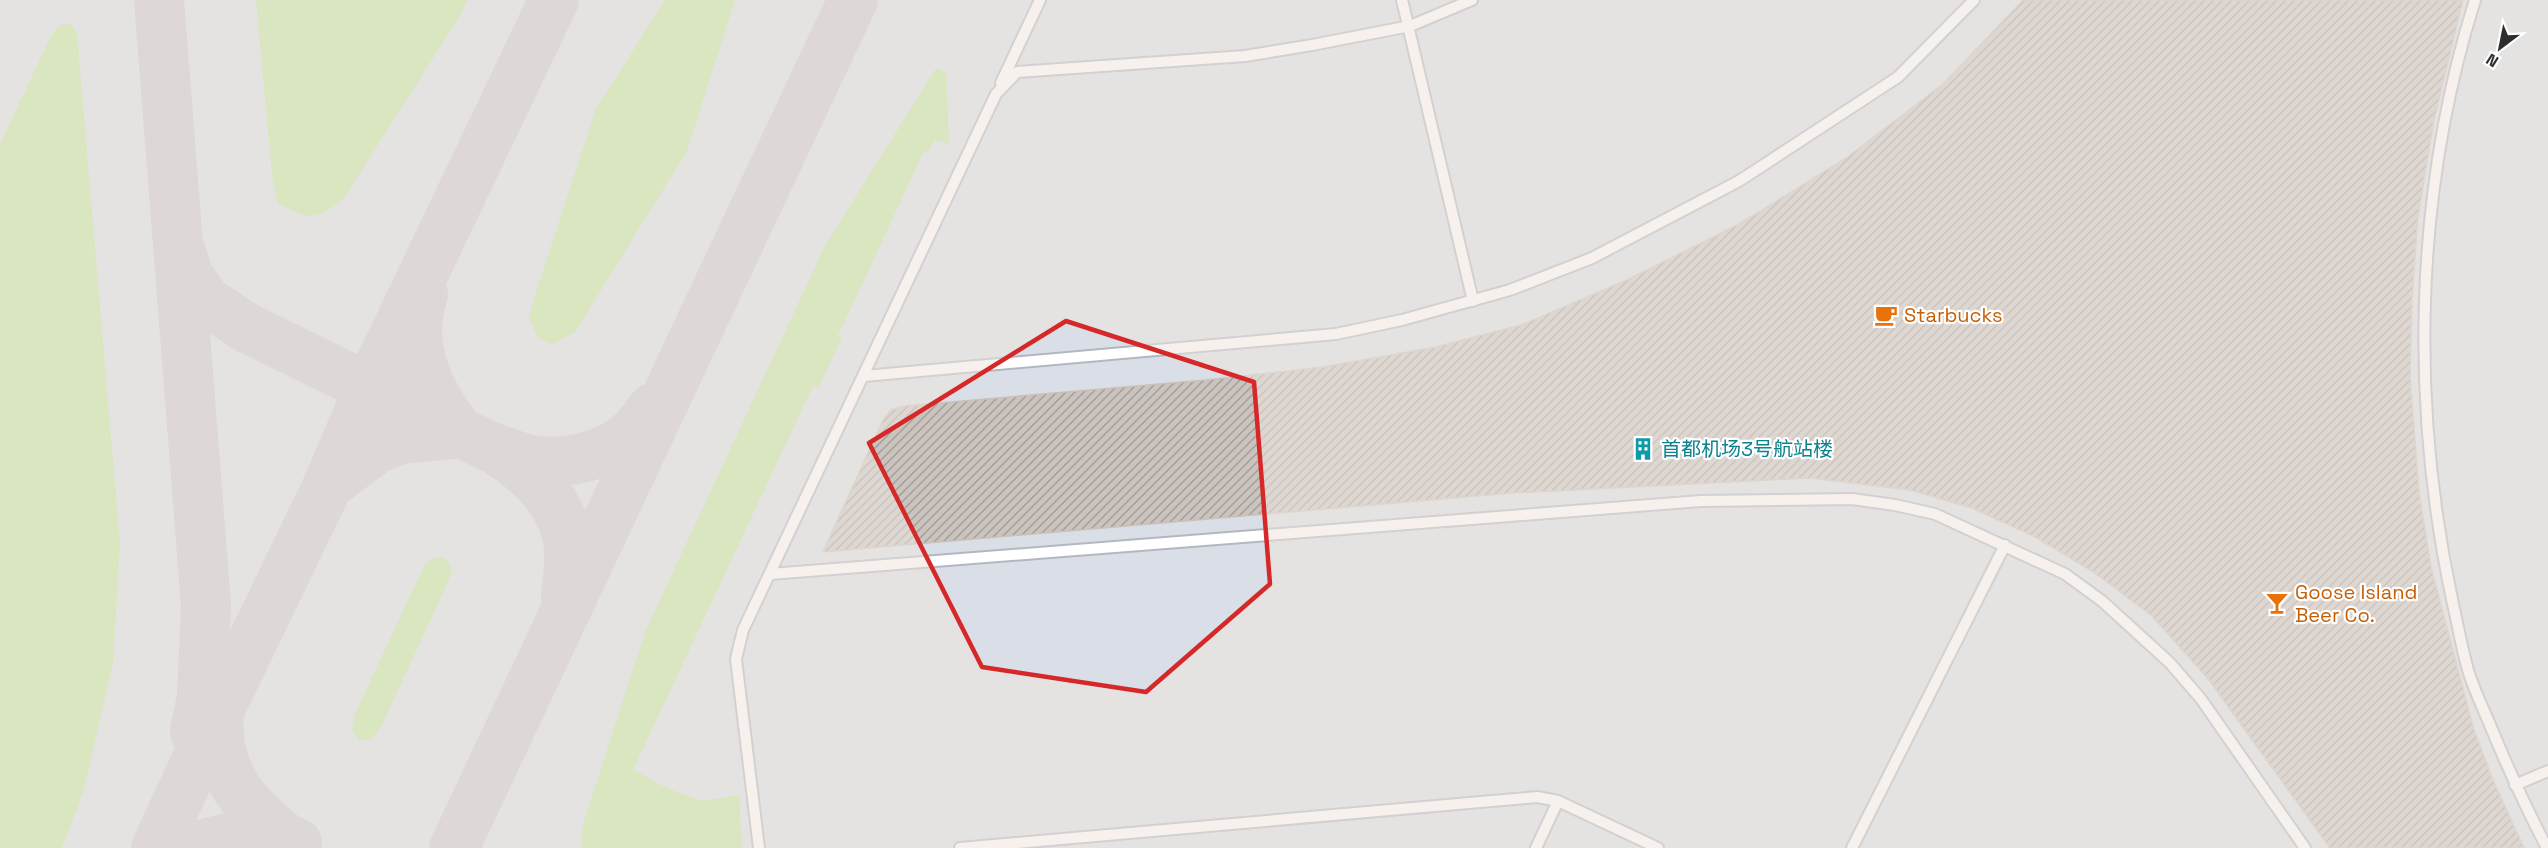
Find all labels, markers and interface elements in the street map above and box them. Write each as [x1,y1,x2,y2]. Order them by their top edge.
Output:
north arrow [2470,18,2530,78]
text: N [2482,49,2502,72]
cafe icon: Starbucks [1873,302,1899,328]
place label: Starbucks [1904,302,2003,328]
building icon: 首都机场3号航站楼 [1630,436,1656,462]
place label: 首都机场3号航站楼 [1661,436,1833,462]
place label: Goose Island Beer Co. [2295,579,2417,628]
bar icon: Goose Island Beer Co. [2264,590,2290,616]

